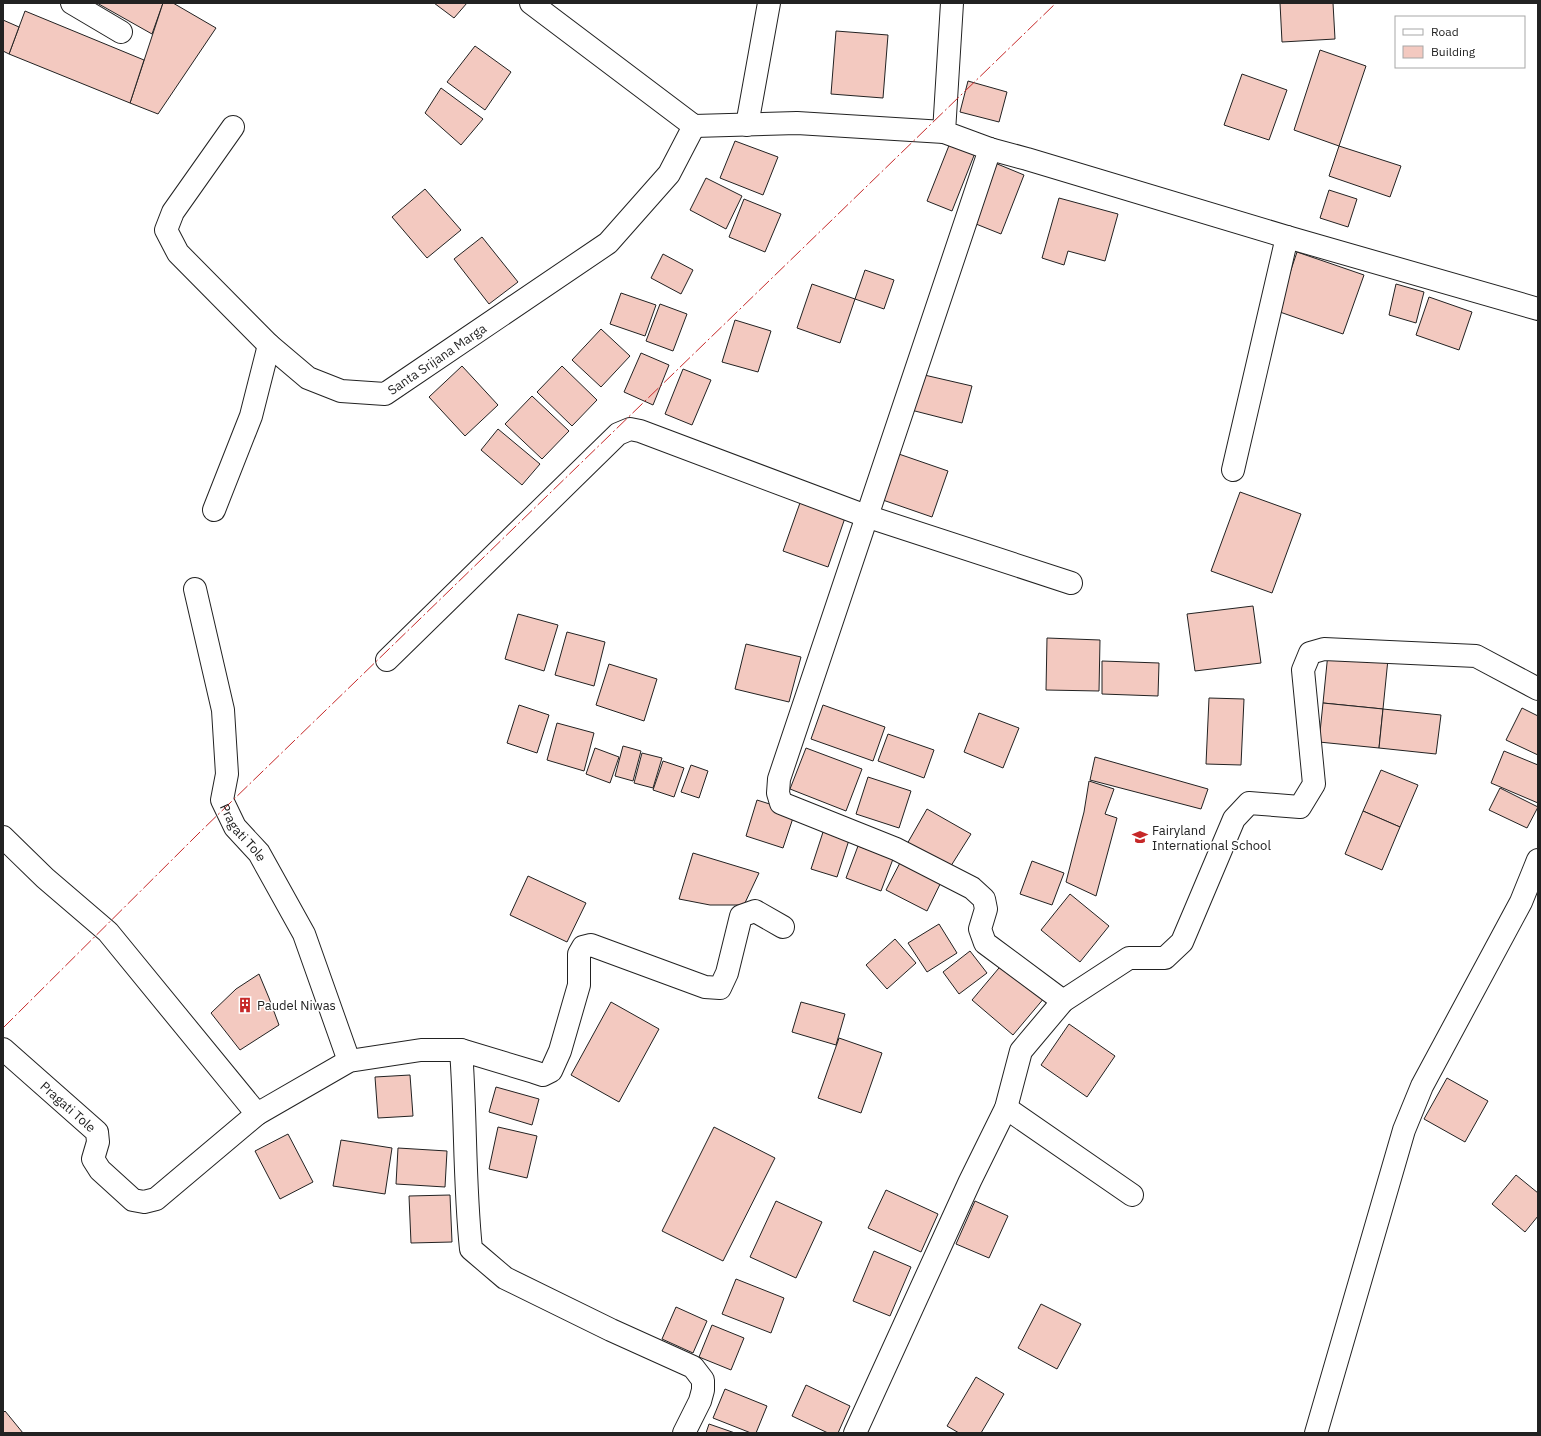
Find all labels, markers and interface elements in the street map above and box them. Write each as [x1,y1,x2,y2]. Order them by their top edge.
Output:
legend [1395,16,1525,68]
text: Road [1431,24,1459,39]
text: Building [1431,44,1476,59]
street label: Santa Srijana Marga [385,320,490,399]
street label: Pragati Tole [216,801,270,865]
place label: Fairyland International School [1152,822,1271,854]
school or university icon: Fairyland International School [1131,828,1149,846]
building icon: Paudel Niwas [236,996,254,1014]
place label: Paudel Niwas [257,997,336,1014]
street label: Pragati Tole [37,1078,99,1136]

